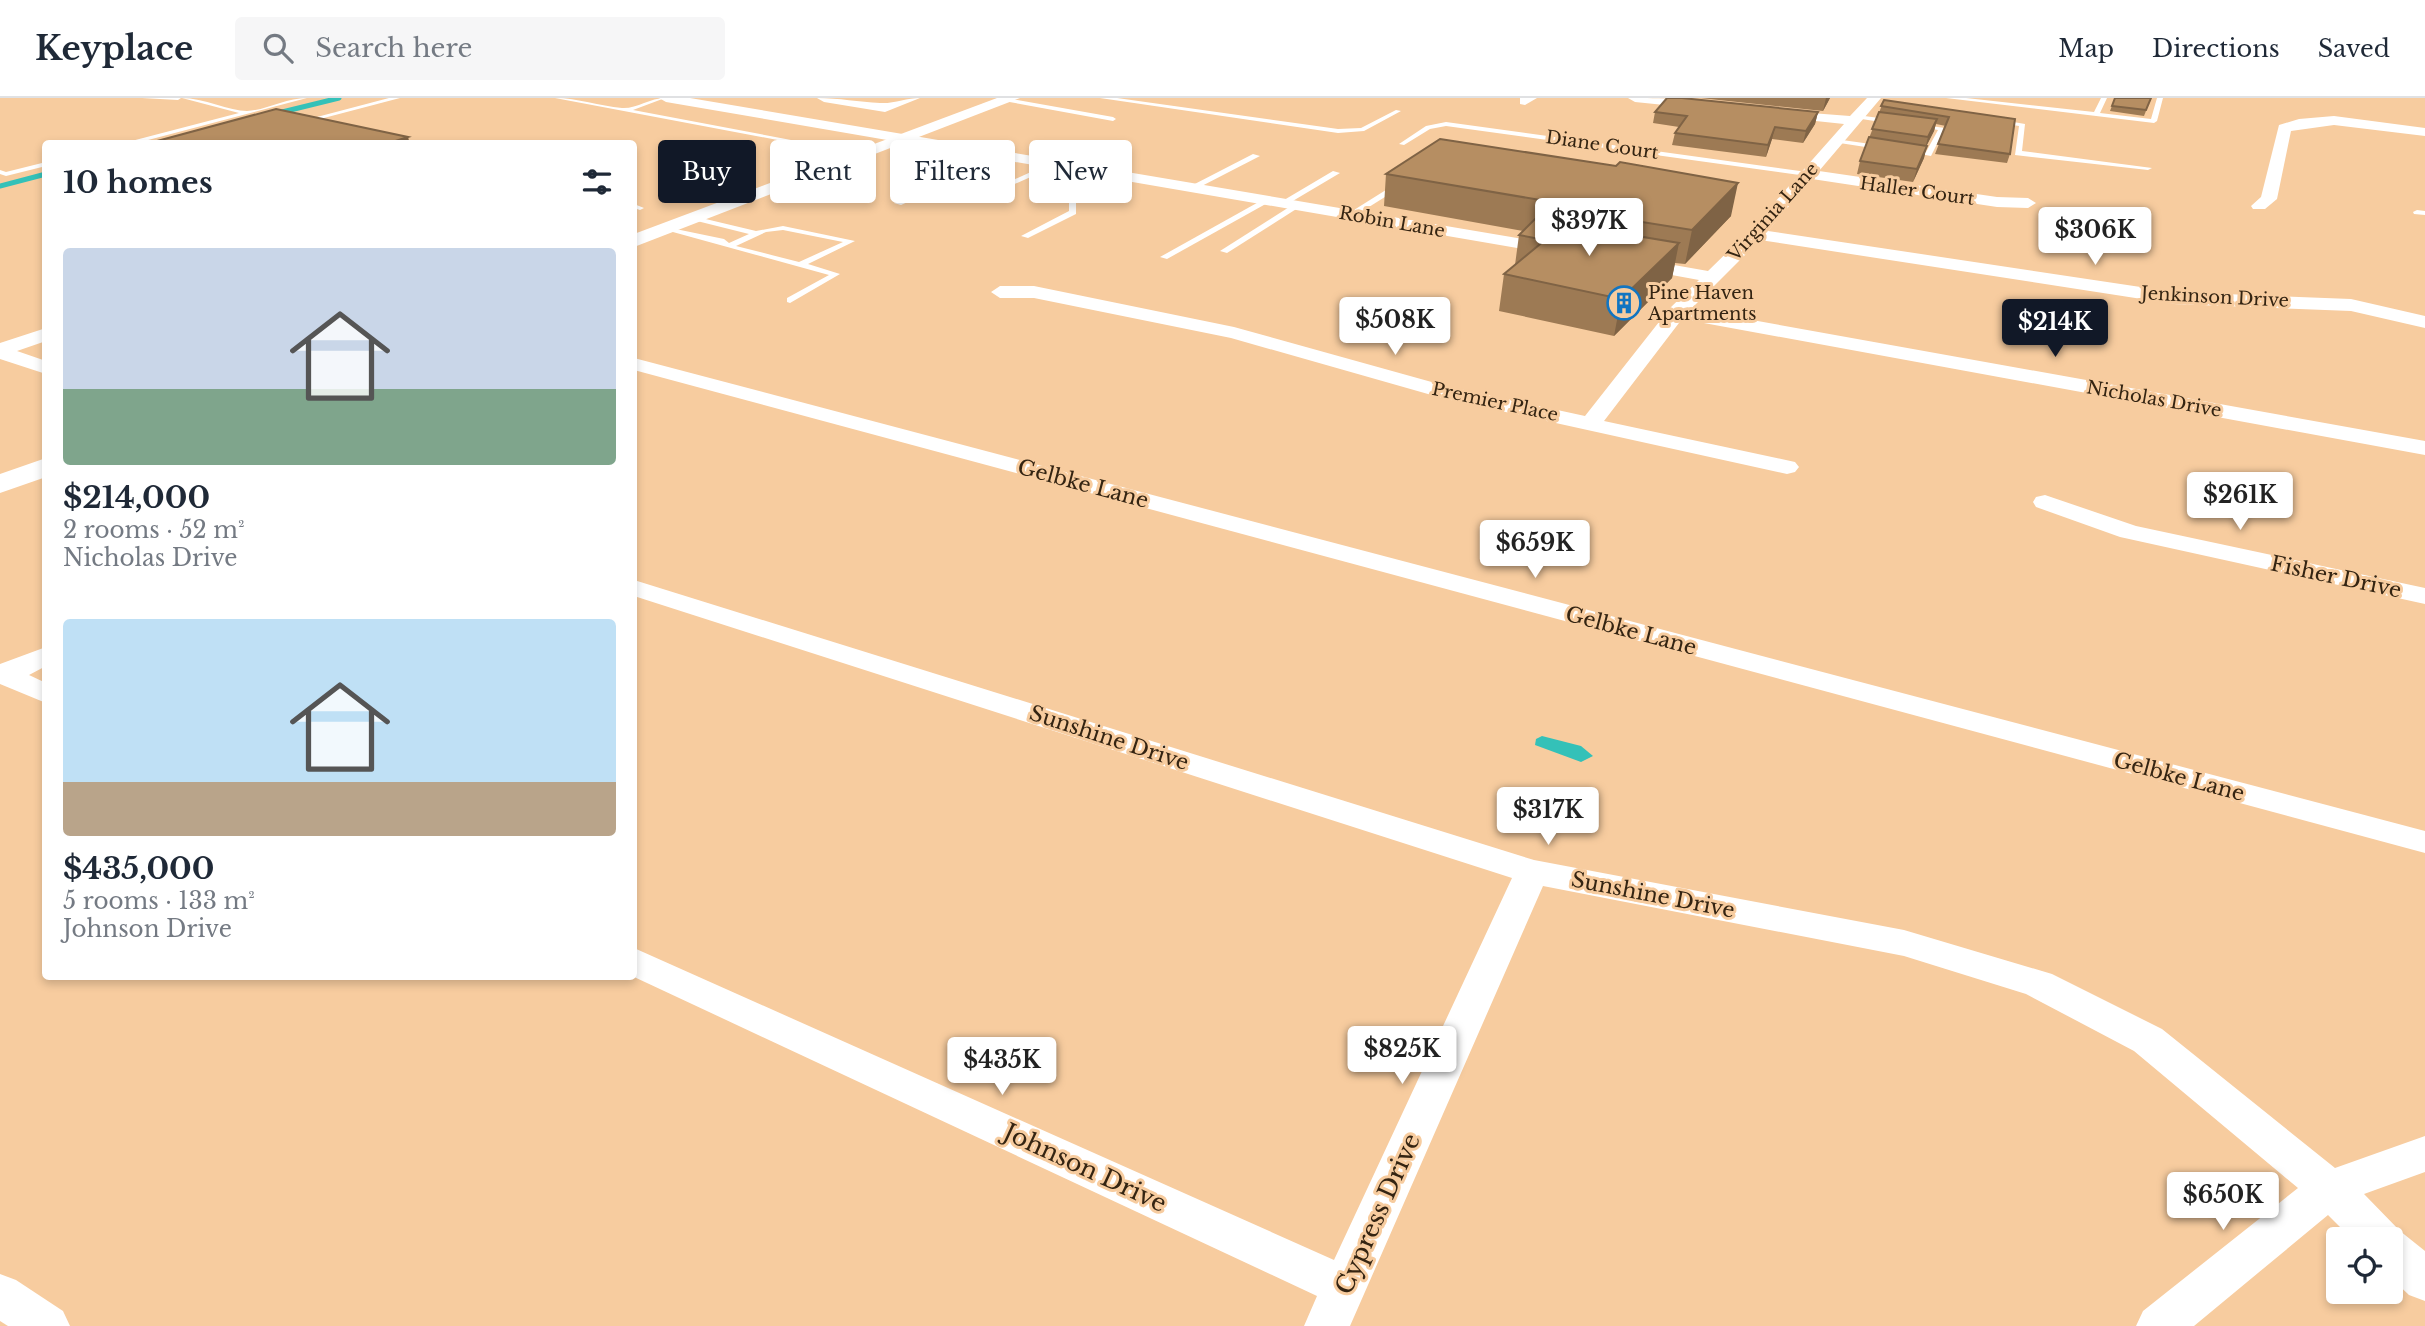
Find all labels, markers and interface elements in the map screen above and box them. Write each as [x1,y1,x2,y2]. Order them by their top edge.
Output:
search box [235,17,725,80]
text: Keyplace [35,28,193,69]
icon: search [259,29,297,67]
text: Search here [315,32,472,64]
text: Map [2058,34,2114,63]
text: Directions [2152,34,2280,63]
text: Saved [2318,34,2390,63]
street label: Diane Court [1544,126,1660,164]
chip: Buy [658,140,756,203]
chip: Rent [770,140,876,203]
chip: Filters [890,140,1015,203]
chip: New [1029,140,1132,203]
street label: Virginia Lane [1722,158,1823,266]
icon: filters [578,163,616,201]
text: 10 homes [63,164,213,201]
street label: Haller Court [1858,172,1976,210]
pin: $397K [1540,198,1638,258]
street label: Robin Lane [1337,202,1447,242]
text: $397K [1551,207,1627,235]
pin: $306K [2046,208,2144,267]
text: $306K [2054,216,2136,244]
place label: Pine Haven Apartments [1647,282,1757,325]
street label: Jenkinson Drive [2139,282,2289,312]
building icon: Pine Haven Apartments [1605,284,1643,322]
icon: home [277,293,403,419]
pin: $508K [1346,298,1444,357]
pin: $214K [2006,300,2104,359]
text: $508K [1355,306,1435,334]
text: $214K [2018,308,2092,336]
street label: Nicholas Drive [2085,376,2223,422]
street label: Premier Place [1430,378,1560,426]
street label: Gelbke Lane [1015,454,1151,514]
pin: $261K [2191,472,2289,532]
text: $214,000 [63,479,210,516]
text: $261K [2203,481,2277,509]
text: 2 rooms · 52 m² [63,516,245,544]
pin: $659K [1486,520,1584,580]
text: $659K [1496,529,1574,557]
text: Nicholas Drive [63,544,238,572]
street label: Fisher Drive [2268,550,2404,604]
street label: Gelbke Lane [1563,601,1699,661]
icon: home [277,664,403,790]
street label: Sunshine Drive [1026,700,1192,776]
street label: Gelbke Lane [2111,747,2247,807]
pin: $317K [1499,788,1597,847]
text: $317K [1513,796,1583,824]
text: $435,000 [63,850,214,887]
street label: Sunshine Drive [1569,866,1737,924]
text: 5 rooms · 133 m² [63,887,255,915]
text: Johnson Drive [63,915,232,943]
pin: $825K [1353,1026,1451,1086]
text: $825K [1364,1035,1440,1063]
pin: $435K [953,1038,1051,1097]
text: $435K [963,1046,1041,1074]
street label: Johnson Drive [997,1116,1171,1218]
street label: Cypress Drive [1329,1129,1426,1299]
pin: $650K [2174,1172,2272,1232]
text: $650K [2183,1181,2263,1209]
map controls [2326,1227,2403,1304]
button: locate [2326,1227,2403,1304]

